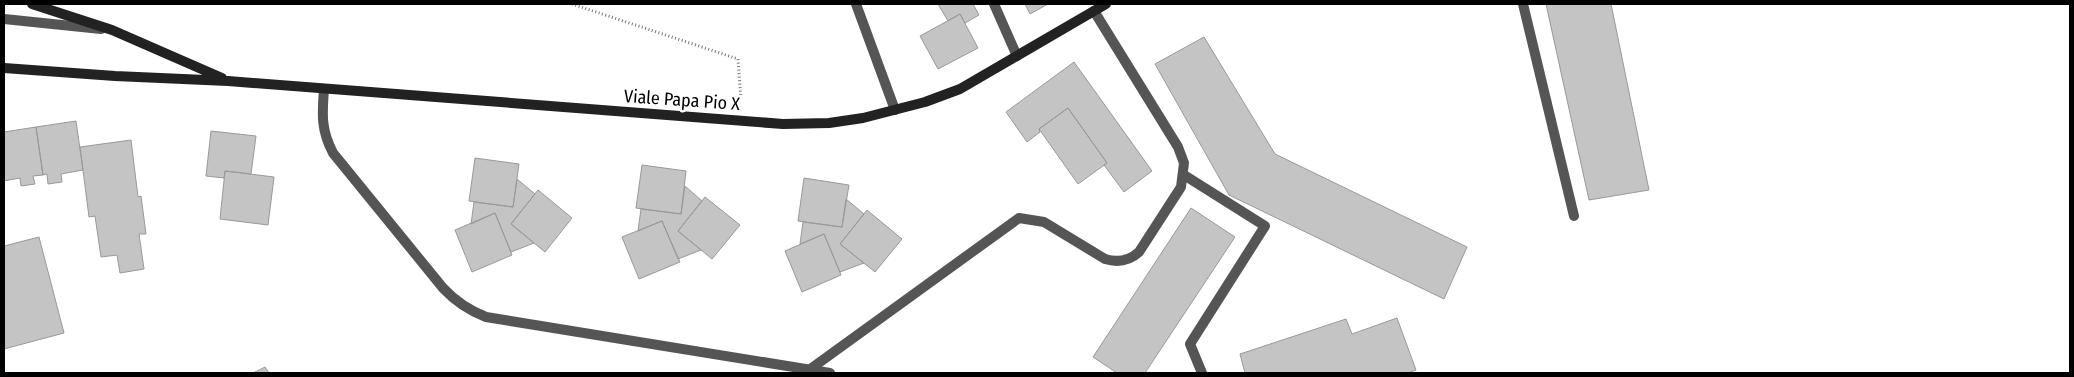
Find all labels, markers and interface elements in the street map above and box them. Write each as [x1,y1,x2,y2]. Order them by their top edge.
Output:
street label: Viale Papa Pio X [623,85,741,115]

